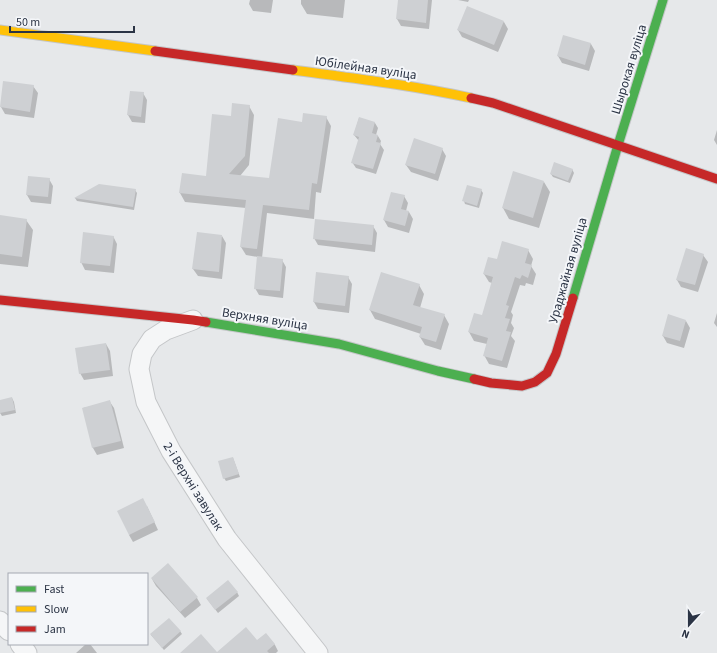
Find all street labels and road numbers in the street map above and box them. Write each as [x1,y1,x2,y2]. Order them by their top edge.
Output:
street label: Шырокая вуліца [607,22,651,116]
street label: Юбілейная вуліца [314,52,418,84]
street label: Ураджайная вуліца [544,215,592,325]
street label: Верхняя вуліца [221,303,309,335]
street label: 2-і Верхні завулак [159,439,228,535]

